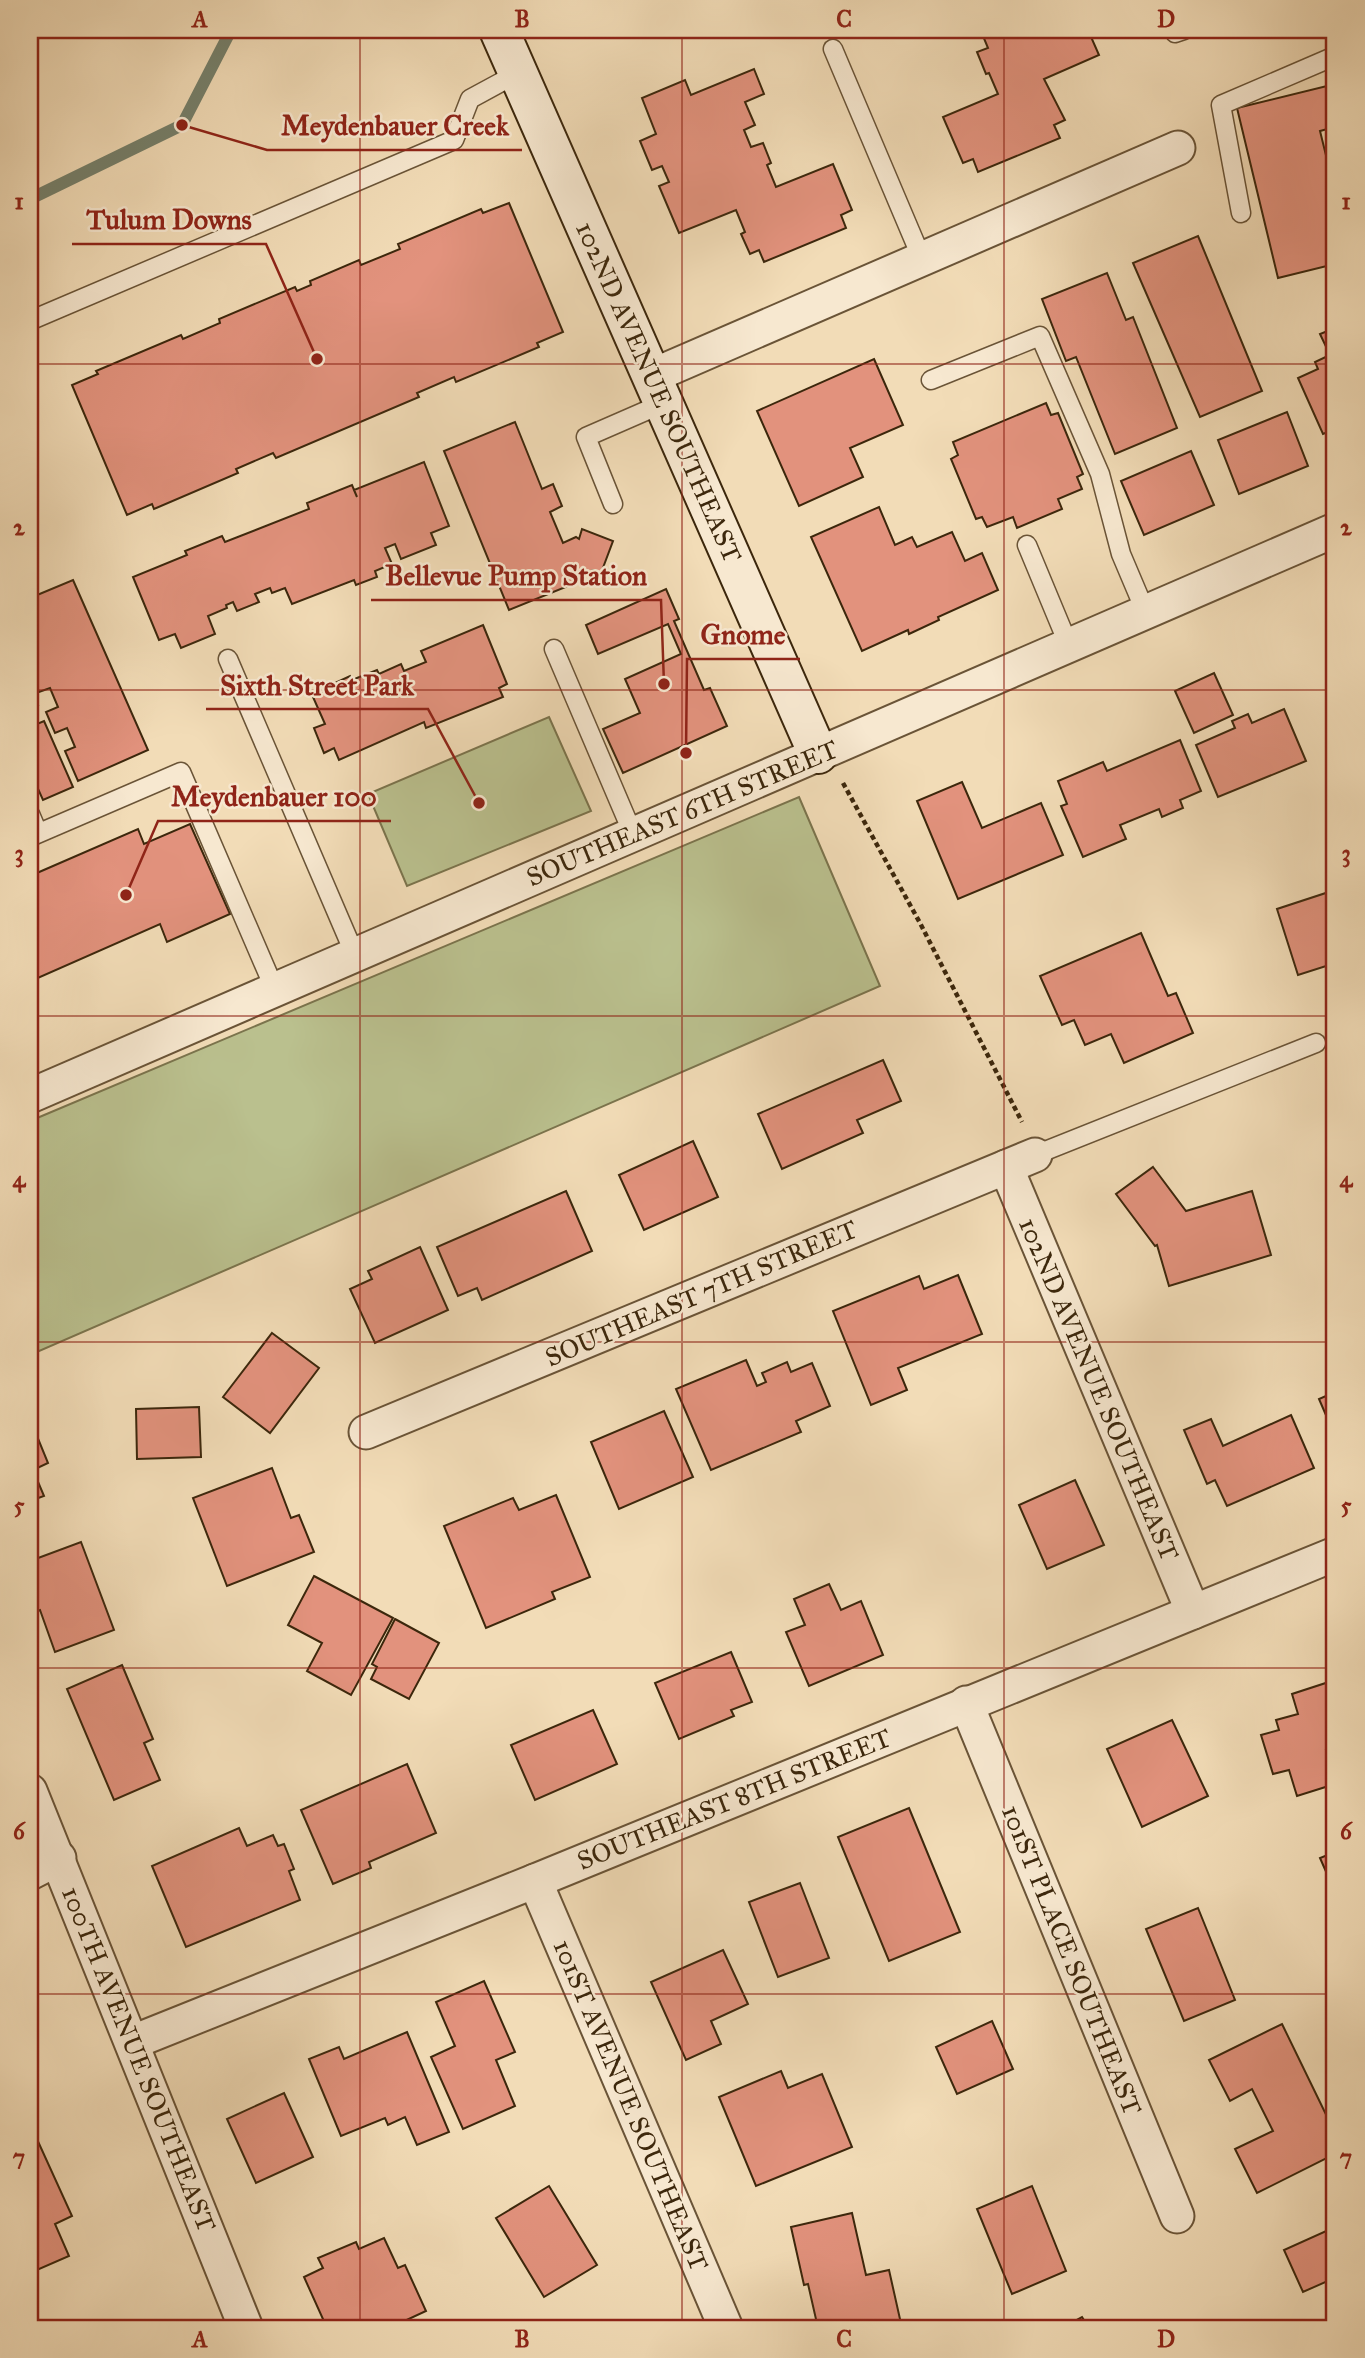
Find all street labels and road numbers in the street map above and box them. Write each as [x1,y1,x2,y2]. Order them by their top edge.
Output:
street label: 102ND AVENUE SOUTHEAST [569,217,749,567]
street label: SOUTHEAST 6TH STREET [521,733,843,893]
street label: SOUTHEAST 7TH STREET [540,1213,862,1373]
street label: 102ND AVENUE SOUTHEAST [1012,1213,1186,1566]
street label: SOUTHEAST 8TH STREET [572,1721,896,1877]
street label: 101ST PLACE SOUTHEAST [995,1800,1149,2120]
street label: 100TH AVENUE SOUTHEAST [55,1882,223,2237]
street label: 101ST AVENUE SOUTHEAST [547,1934,716,2276]

